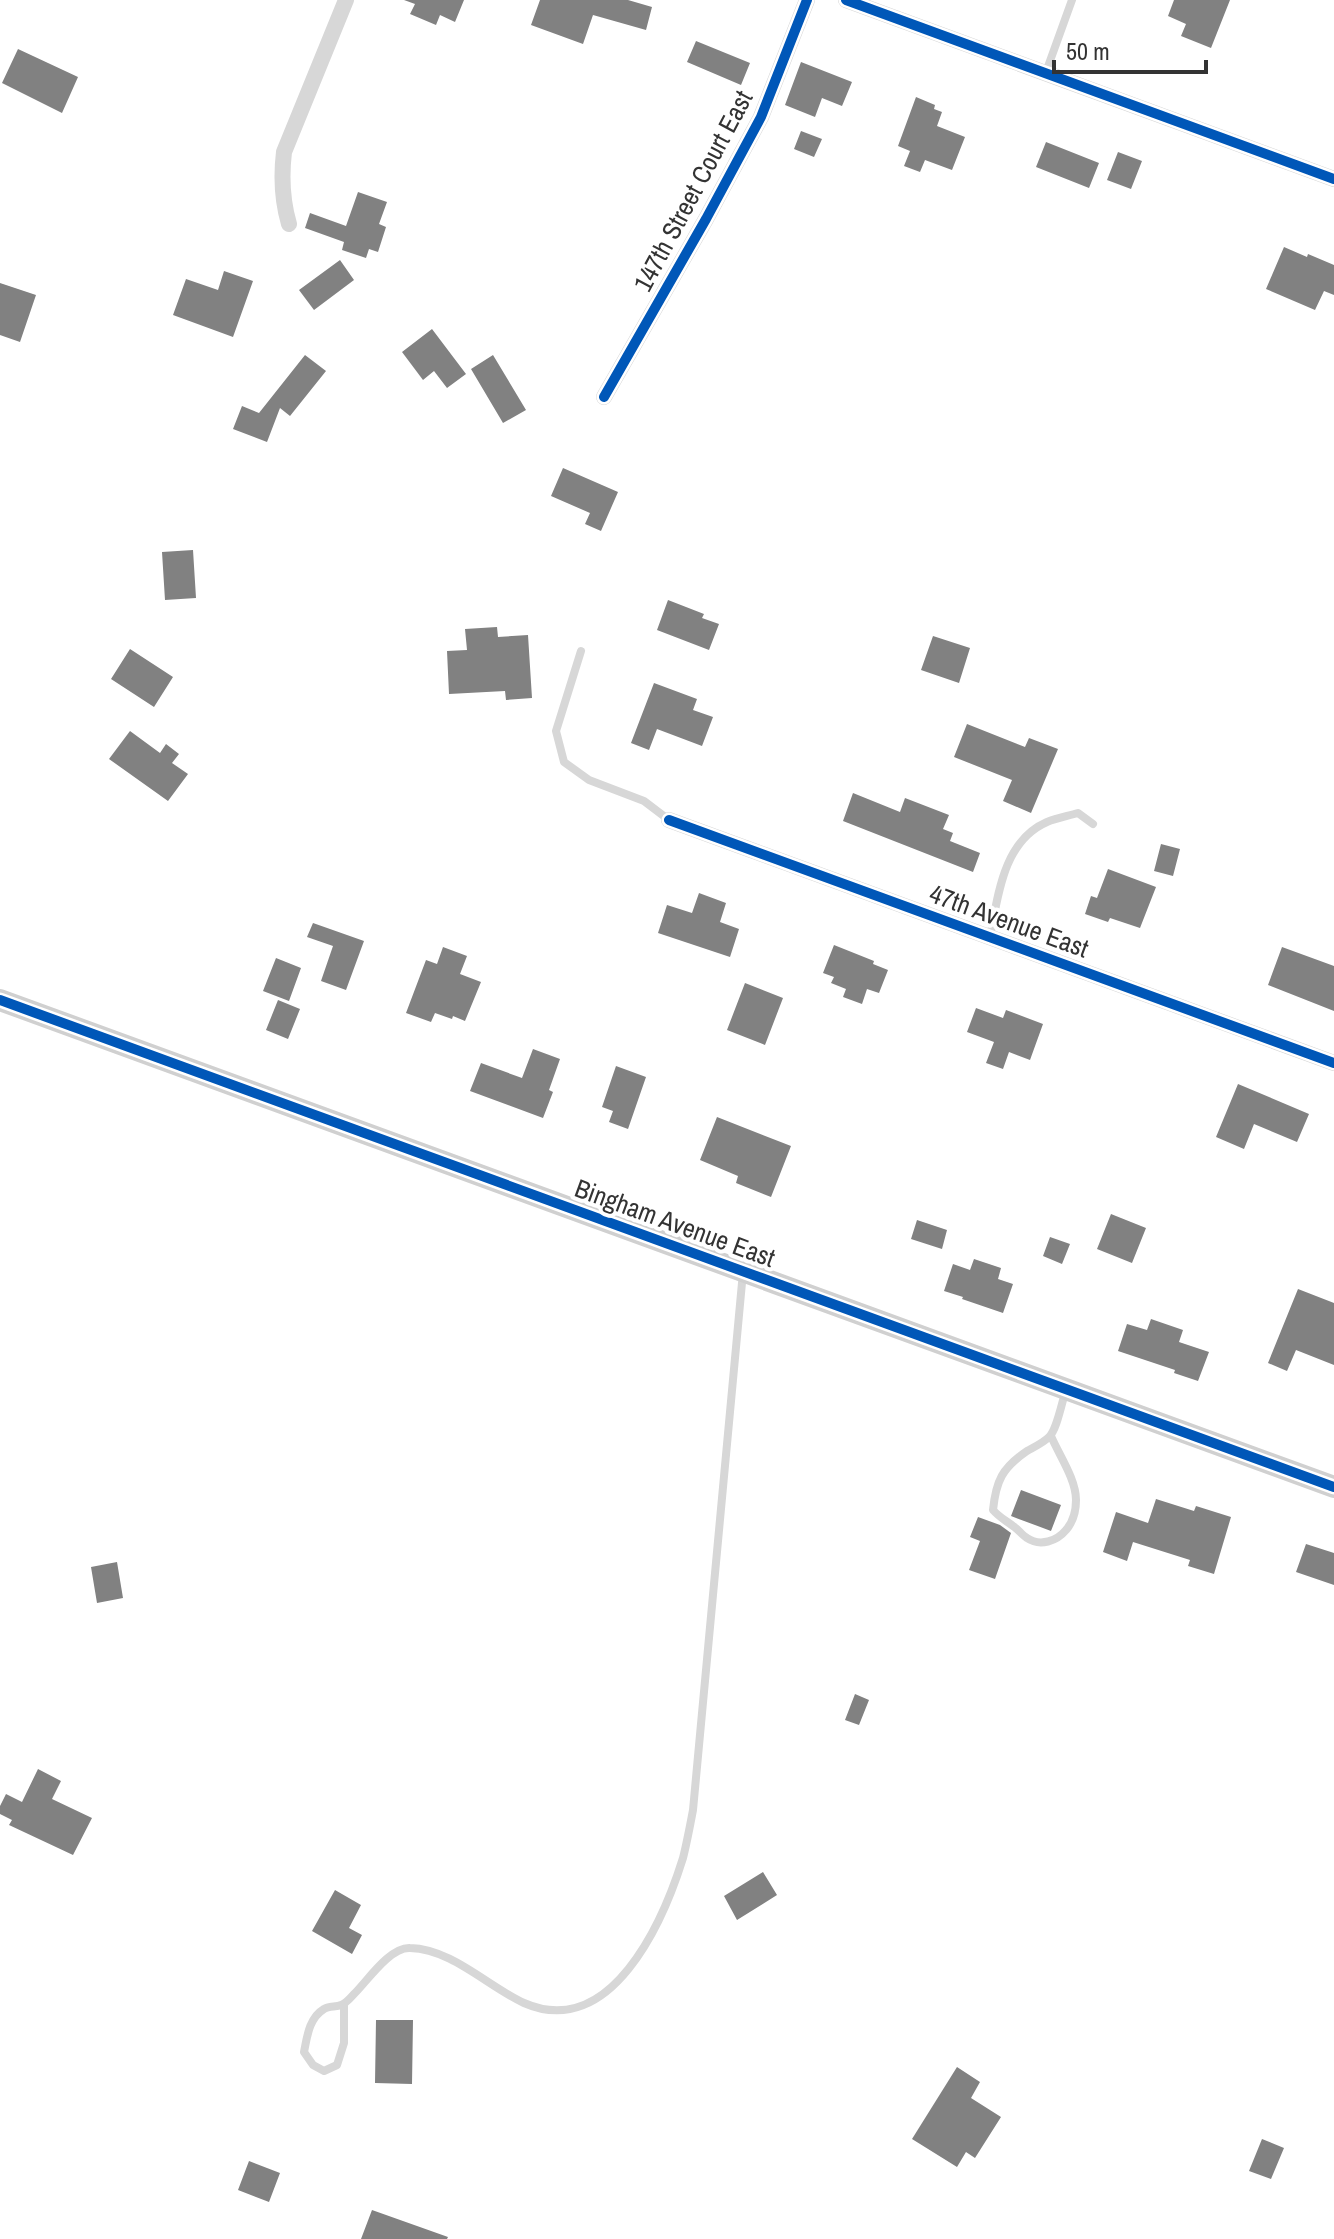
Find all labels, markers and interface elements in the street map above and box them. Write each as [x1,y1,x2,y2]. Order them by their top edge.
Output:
scale bar [1054,24,1206,74]
text: 50 m [1066,35,1110,67]
street label: 147th Street Court East [625,84,760,297]
street label: 47th Avenue East [925,876,1094,966]
street label: Bingham Avenue East [570,1170,780,1275]

